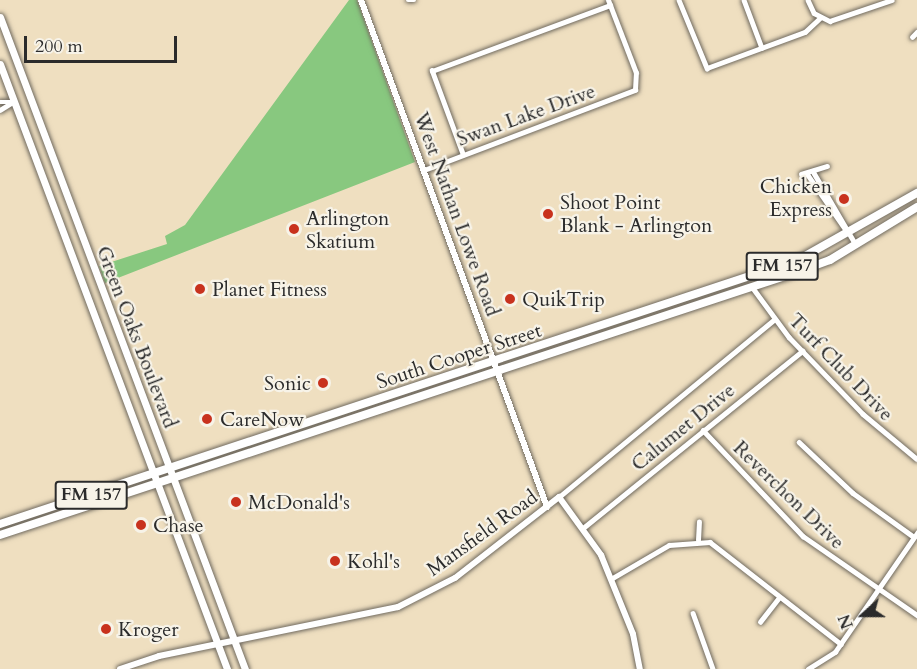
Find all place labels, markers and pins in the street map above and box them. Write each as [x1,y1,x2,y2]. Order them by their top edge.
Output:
place label: Chicken Express [760,175,832,222]
place label: Shoot Point Blank - Arlington [560,190,712,237]
marker: Chicken Express [837,192,851,206]
place label: Arlington Skatium [306,206,389,253]
marker: Shoot Point Blank - Arlington [541,207,555,221]
marker: Arlington Skatium [287,222,301,236]
place label: Planet Fitness [212,277,327,301]
marker: Planet Fitness [193,282,207,296]
place label: QuikTrip [522,287,605,311]
marker: QuikTrip [503,292,517,306]
place label: Sonic [264,371,311,395]
marker: Sonic [316,376,330,390]
place label: CareNow [220,407,304,431]
marker: CareNow [198,410,216,428]
place label: McDonald's [248,490,350,514]
marker: McDonald's [229,495,243,509]
place label: Chase [153,513,204,537]
marker: Chase [134,518,148,532]
place label: Kohl's [347,549,400,573]
marker: Kohl's [328,554,342,568]
place label: Kroger [118,617,179,641]
marker: Kroger [99,622,113,636]

